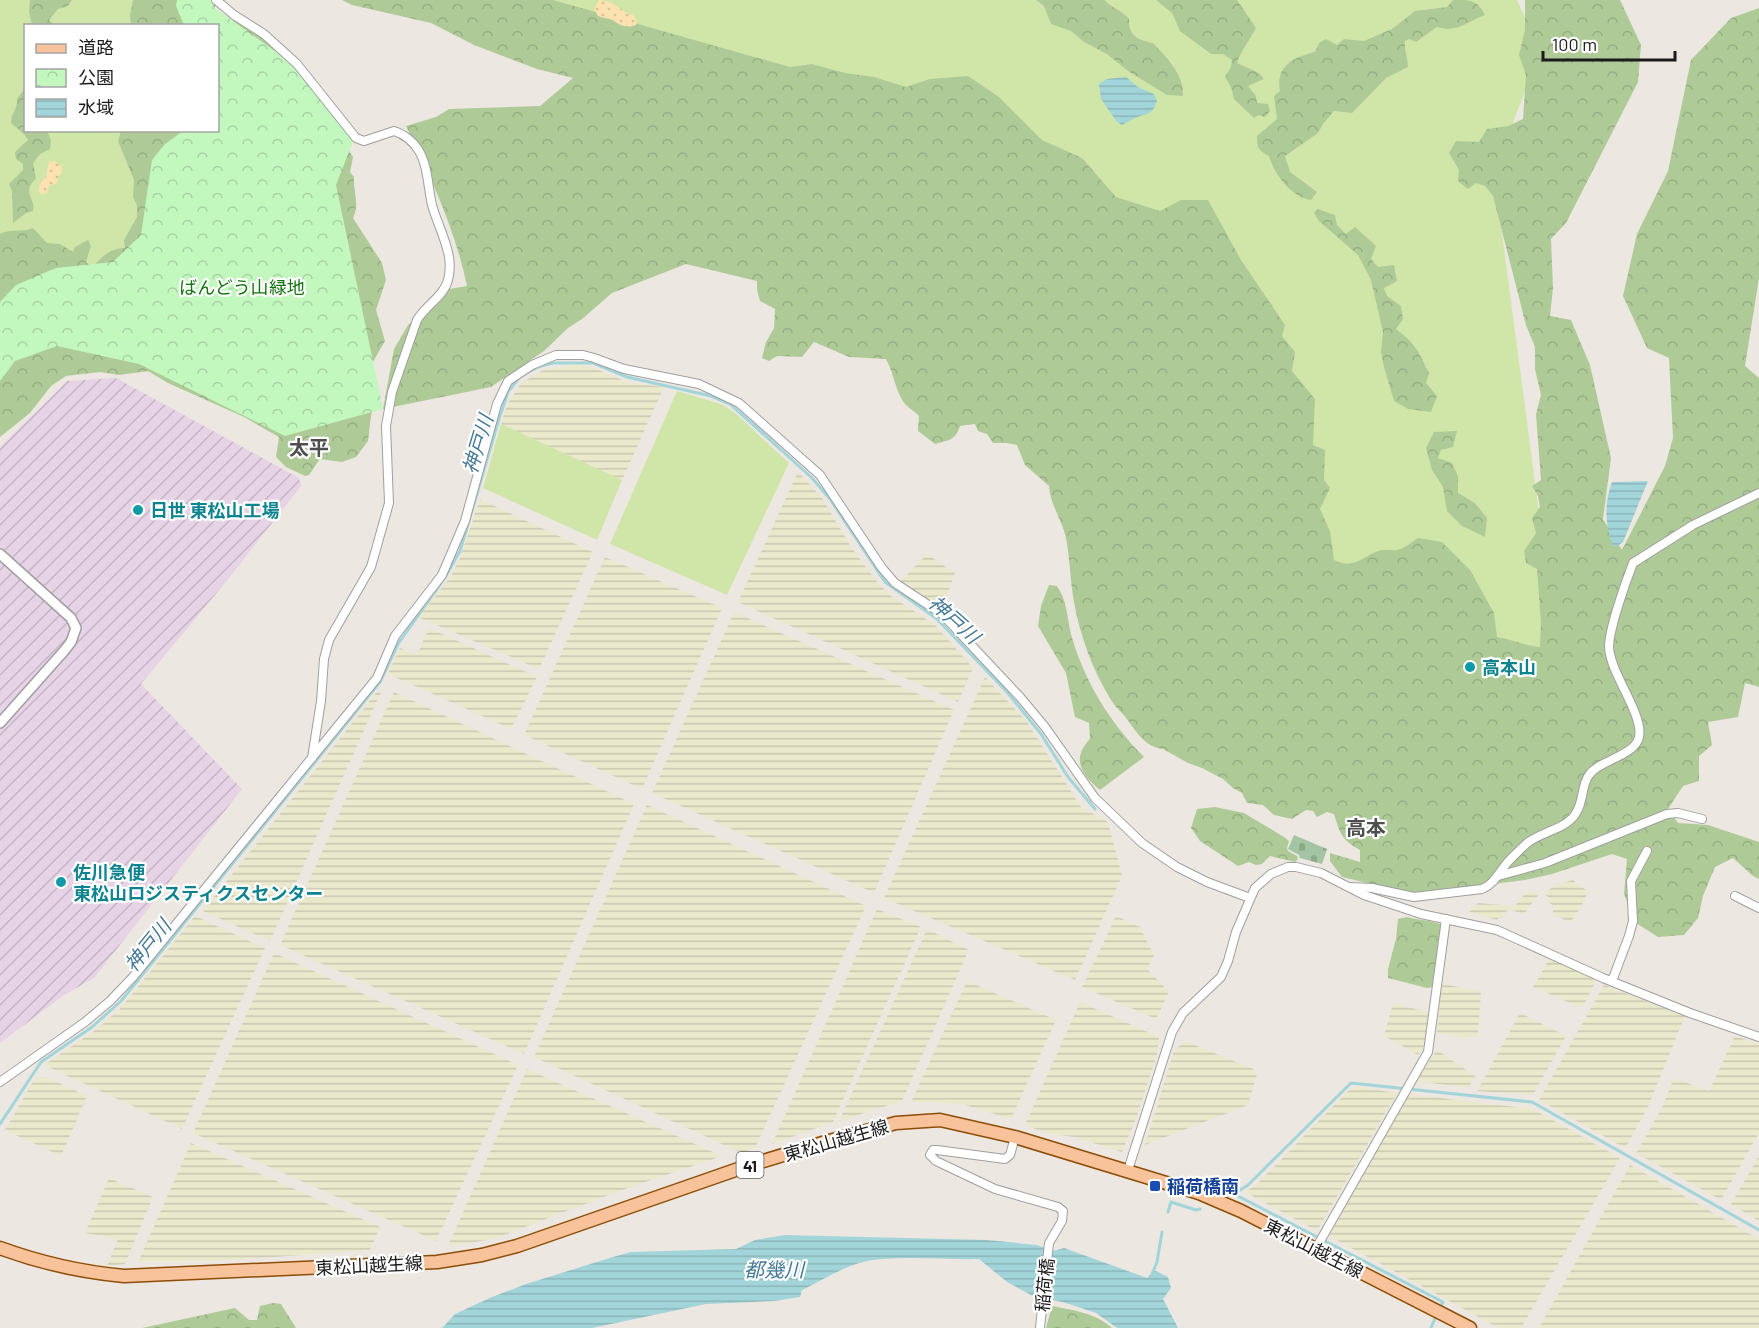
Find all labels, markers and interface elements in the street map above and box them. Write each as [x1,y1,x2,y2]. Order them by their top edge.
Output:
legend [24,24,219,132]
scale bar [1543,24,1675,62]
text: 100 m [1552,33,1597,55]
text: 道路 [78,36,114,58]
text: 公園 [78,66,114,88]
text: 水域 [78,96,114,118]
park label: ばんどう山緑地 [179,276,305,298]
water label: 神戸川 [457,410,498,476]
district label: 太平 [289,435,329,459]
place label: 日世 東松山工場 [150,499,280,521]
marker: 日世 東松山工場 [131,503,145,517]
water label: 神戸川 [925,590,987,649]
place label: 高本山 [1482,656,1536,678]
marker: 高本山 [1463,660,1477,674]
district label: 高本 [1346,815,1386,839]
place label: 佐川急便 東松山ロジスティクスセンター [73,861,323,904]
marker: 佐川急便 東松山ロジスティクスセンター [54,875,68,889]
water label: 神戸川 [119,913,176,976]
street label: 東松山越生線 [781,1115,891,1165]
road number: 41 [736,1152,764,1178]
place label: 稲荷橋南 [1167,1175,1239,1197]
marker: 稲荷橋南 [1148,1179,1162,1193]
street label: 東松山越生線 [1261,1214,1367,1282]
street label: 東松山越生線 [314,1251,424,1279]
water label: 都幾川 [744,1257,806,1281]
street label: 稲荷橋 [1030,1257,1058,1313]

